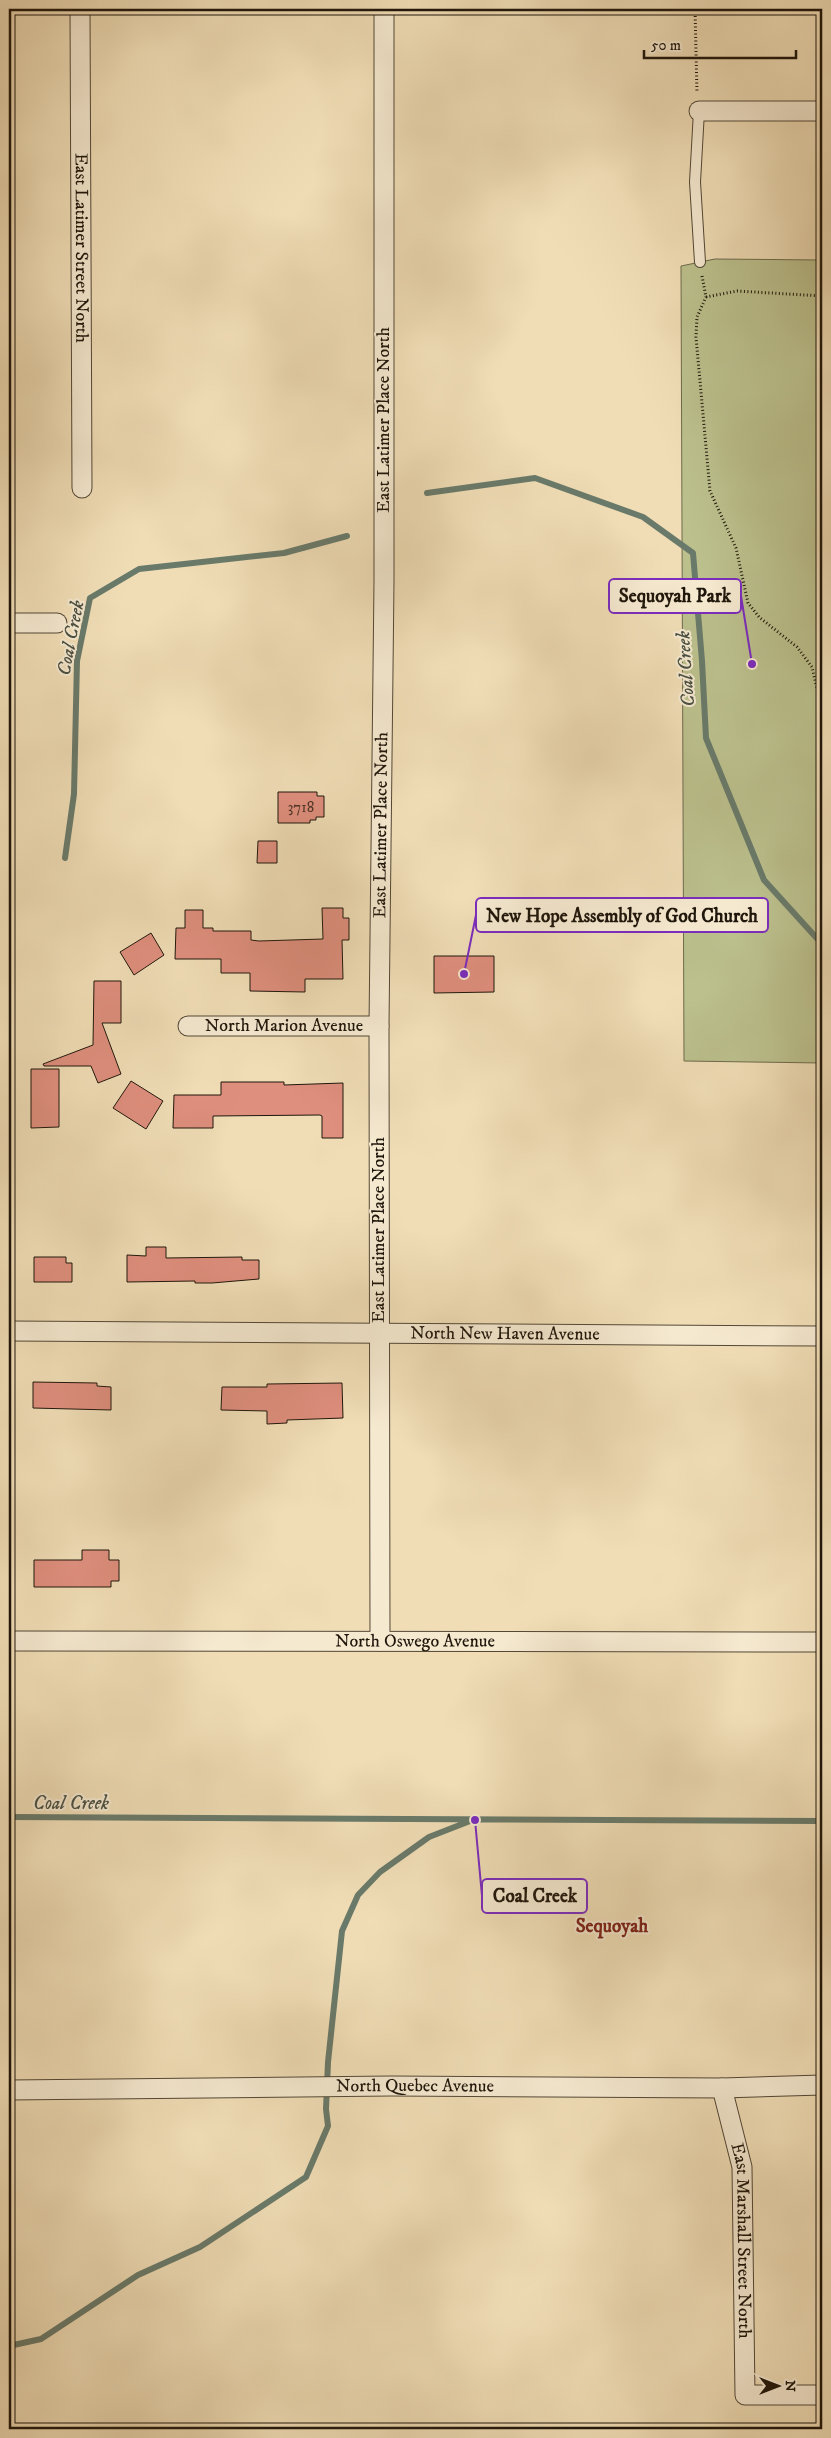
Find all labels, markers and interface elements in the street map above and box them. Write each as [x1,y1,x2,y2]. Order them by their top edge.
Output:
scale bar [644,28,796,60]
text: 50 m [651,36,681,55]
street label: East Latimer Street North [70,153,92,344]
street label: East Latimer Place North [373,326,395,513]
callout: Sequoyah Park [609,579,741,613]
text: Sequoyah Park [619,585,732,609]
water label: Coal Creek [52,598,90,678]
water label: Coal Creek [672,630,700,708]
street label: East Latimer Place North [369,731,393,918]
house number: 3718 [288,798,314,817]
callout: New Hope Assembly of God Church [476,898,768,932]
text: New Hope Assembly of God Church [486,905,759,928]
street label: North Marion Avenue [205,1015,363,1037]
street label: East Latimer Place North [368,1136,390,1323]
street label: North New Haven Avenue [410,1322,600,1346]
street label: North Oswego Avenue [335,1630,495,1653]
water label: Coal Creek [33,1792,109,1815]
callout: Coal Creek [482,1879,587,1913]
text: Coal Creek [493,1885,578,1908]
district label: Sequoyah [576,1915,649,1939]
street label: North Quebec Avenue [336,2075,494,2098]
street label: East Marshall Street North [725,2140,755,2339]
north arrow [754,2360,804,2410]
text: N [781,2380,799,2392]

